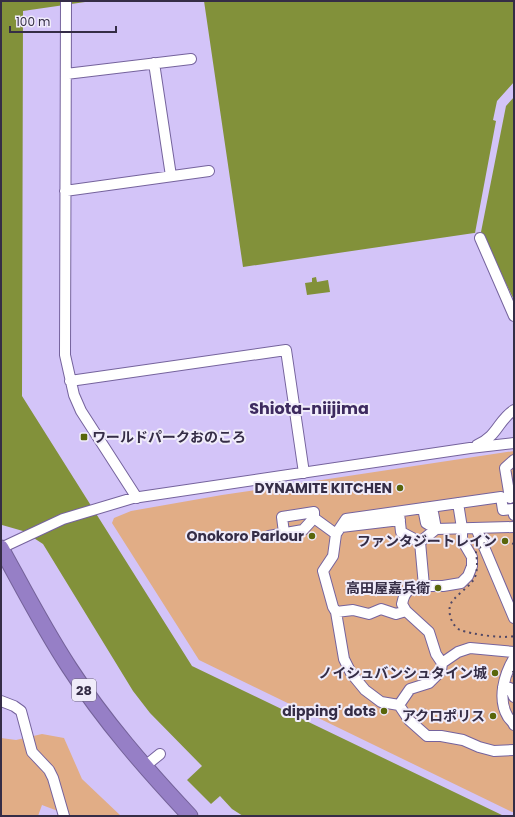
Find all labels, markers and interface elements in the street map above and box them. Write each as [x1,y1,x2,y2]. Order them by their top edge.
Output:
scale bar [10,8,116,34]
text: 100 m [16,13,50,30]
district label: Shiota-niijima [249,397,369,420]
place label: ワールドパークおのころ [92,427,246,447]
marker: ワールドパークおのころ [79,432,89,442]
place label: DYNAMITE KITCHEN [255,478,392,498]
marker: DYNAMITE KITCHEN [395,483,405,493]
place label: Onokoro Parlour [186,526,304,546]
marker: Onokoro Parlour [307,531,317,541]
place label: ファンタジートレイン [357,531,497,551]
marker: ファンタジートレイン [500,536,510,546]
place label: 高田屋嘉兵衛 [346,578,430,598]
marker: 高田屋嘉兵衛 [433,583,443,593]
place label: ノイシュバンシュタイン城 [318,663,487,683]
marker: ノイシュバンシュタイン城 [490,668,500,678]
road number: 28 [72,679,96,701]
place label: dipping' dots [282,701,376,721]
marker: dipping' dots [379,706,389,716]
place label: アクロポリス [402,706,485,726]
marker: アクロポリス [488,711,498,721]

